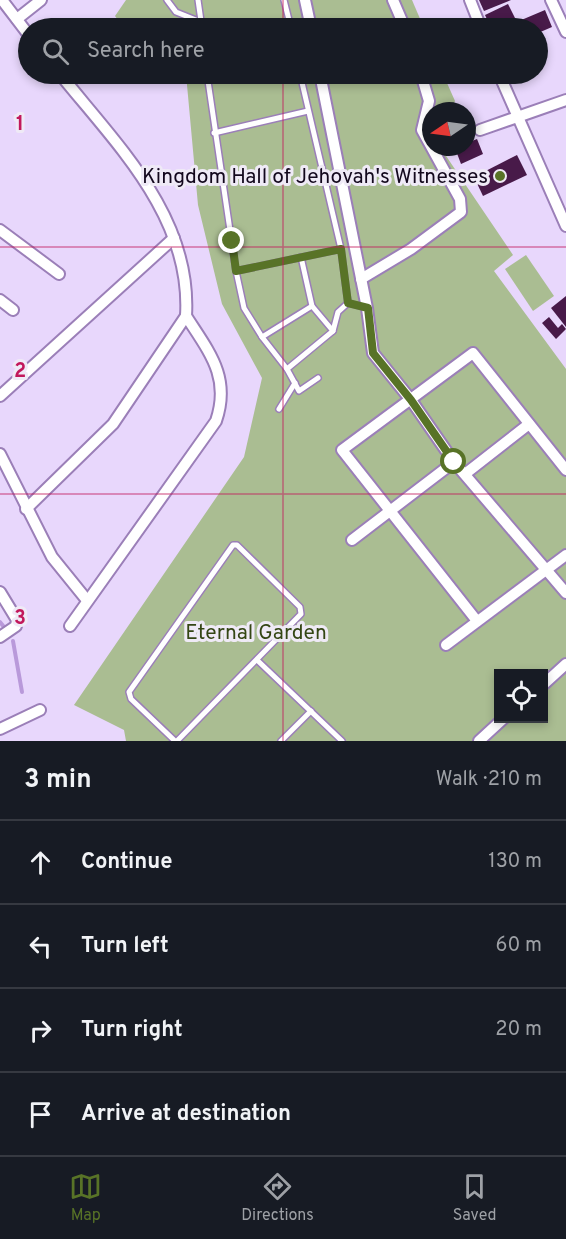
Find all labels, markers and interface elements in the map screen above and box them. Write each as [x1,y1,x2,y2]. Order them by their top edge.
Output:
search box [18,18,548,84]
icon: search [39,35,72,68]
text: Search here [87,38,205,65]
north arrow [422,102,476,156]
text: 1 [16,112,24,138]
place label: Kingdom Hall of Jehovah's Witnesses [142,164,488,191]
marker: Kingdom Hall of Jehovah's Witnesses [493,169,507,183]
route end [218,227,244,253]
text: 2 [14,359,26,385]
route start [440,448,466,474]
text: 3 [14,606,26,632]
park label: Eternal Garden [185,620,327,647]
map controls [494,669,548,723]
button: locate [494,669,548,723]
text: 3 min [24,764,92,797]
text: Walk · 210 m [436,767,542,793]
icon: ahead [24,846,57,879]
text: Continue [81,849,172,876]
text: 130 m [488,849,542,875]
icon: left [24,930,57,963]
text: Turn left [81,933,169,960]
text: 60 m [496,933,542,959]
icon: right [24,1014,57,1047]
text: Turn right [81,1017,183,1044]
text: 20 m [495,1017,542,1043]
icon: arrive [24,1098,57,1131]
text: Arrive at destination [81,1101,291,1128]
tab: Map [69,1170,102,1226]
tab: Directions [241,1170,314,1226]
tab: Saved [453,1170,497,1226]

